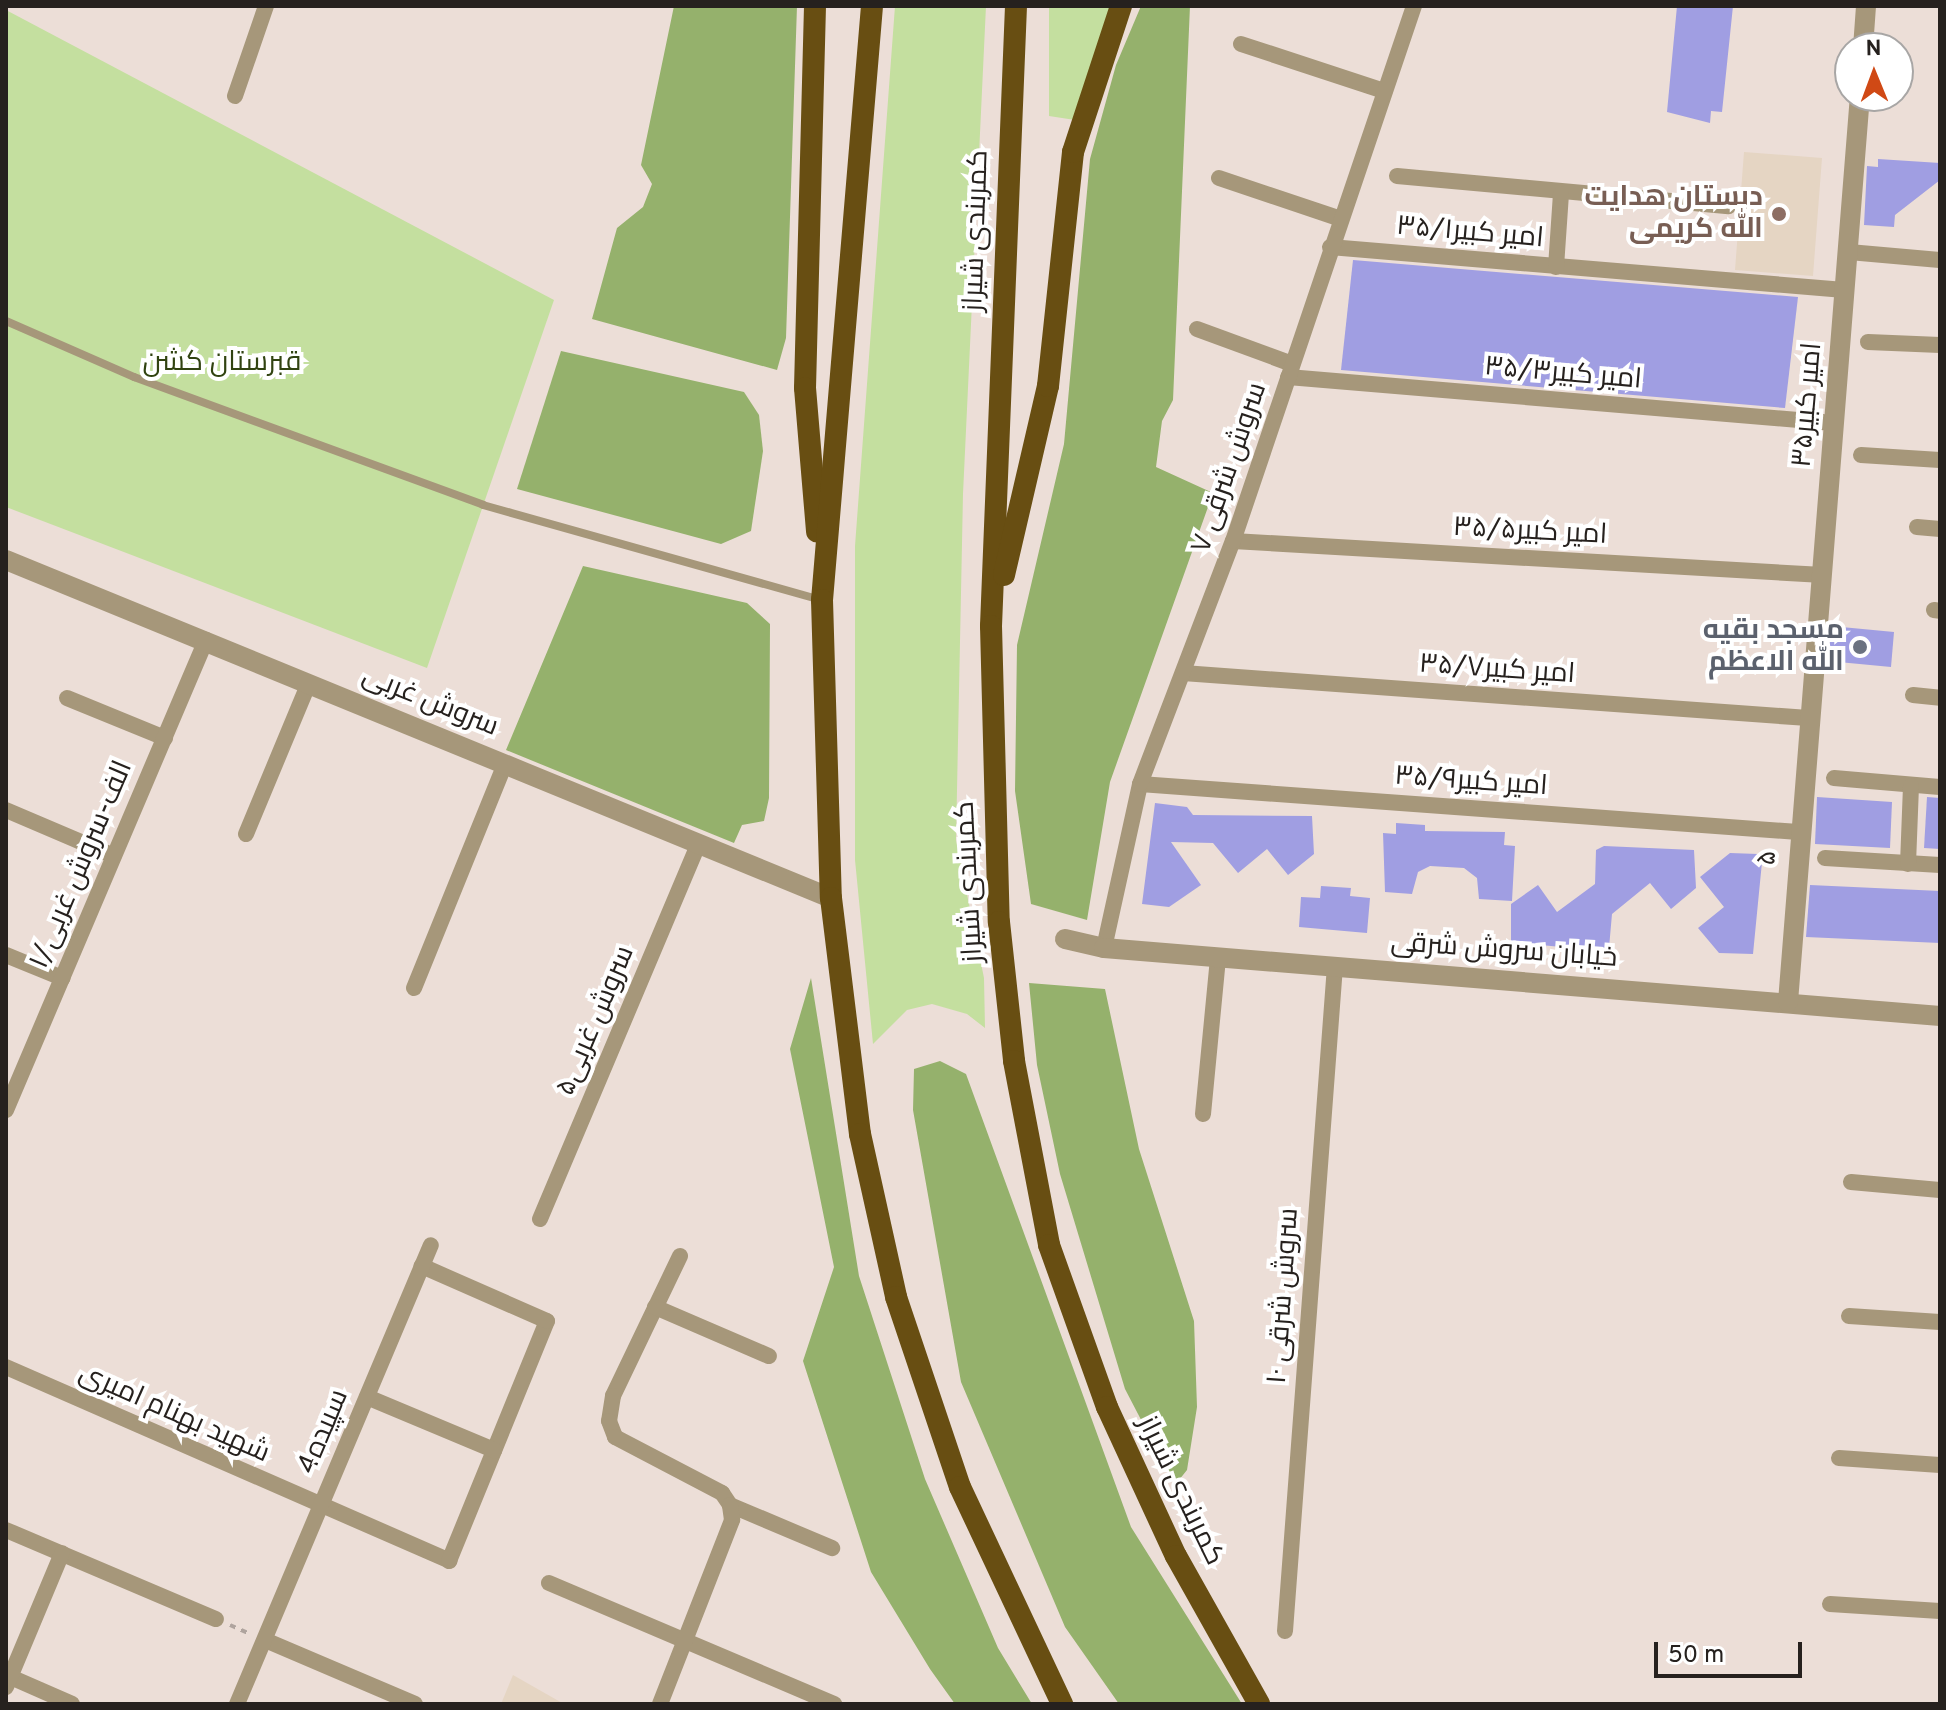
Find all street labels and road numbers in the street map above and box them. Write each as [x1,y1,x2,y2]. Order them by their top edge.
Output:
street label: کمربندی شیراز [957,150,997,312]
street label: امیر کبیر۳۵/۱ [1395,210,1545,256]
street label: امیر کبیر۳۵ [1786,341,1830,469]
street label: امیر کبیر۳۵/۳ [1483,350,1643,398]
street label: سروش شرقی ۷ [1185,378,1275,558]
street label: امیر کبیر۳۵/۵ [1452,511,1608,553]
street label: امیر کبیر۳۵/۷ [1418,648,1576,692]
street label: سروش غربی [357,659,503,745]
street label: ۱/الف-سروش غربی [23,756,141,974]
street label: امیر کبیر۳۵/۹ [1393,760,1549,804]
street label: کمربندی شیراز [949,800,991,964]
street label: ۵ [1751,849,1785,867]
street label: خیابان سروش شرقی [1390,926,1618,976]
street label: سروش غربی۵ [549,941,643,1101]
street label: سروش شرقی ۱۰ [1261,1207,1307,1385]
street label: شهید بهنام امیری [73,1357,275,1471]
street label: 4سپیده [291,1385,357,1479]
street label: کمربندی شیراز [1129,1411,1231,1571]

